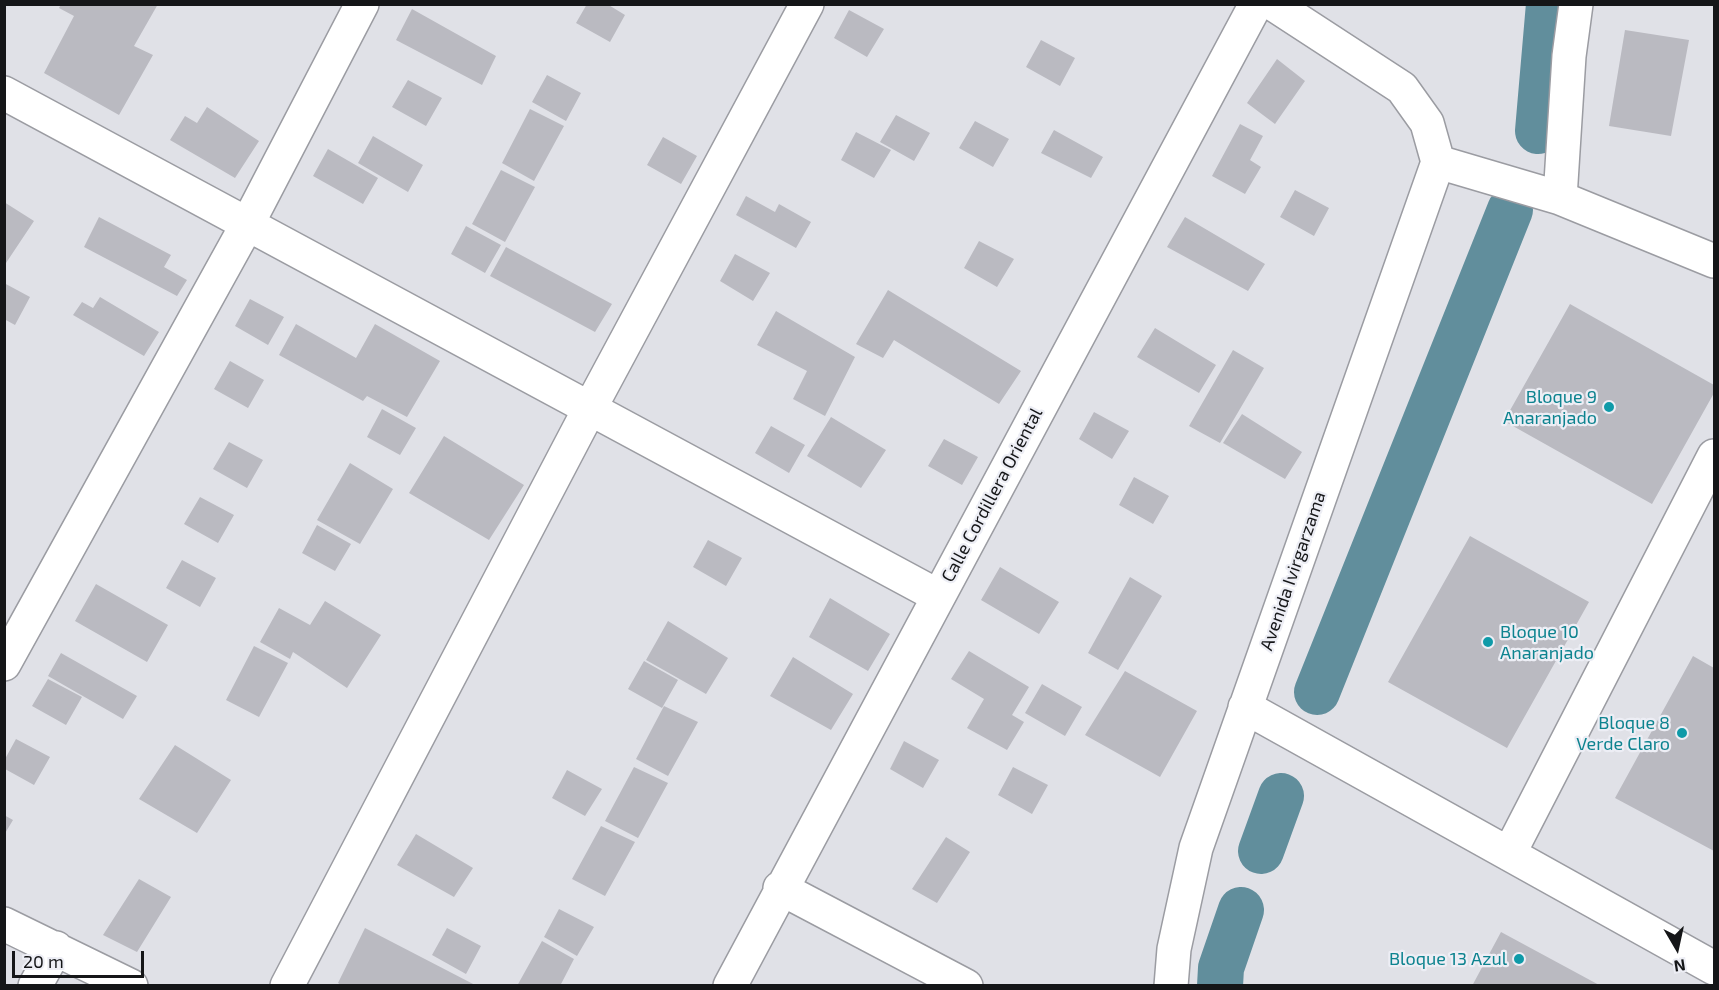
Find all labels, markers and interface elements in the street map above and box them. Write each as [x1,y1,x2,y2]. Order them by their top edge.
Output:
place label: Bloque 9 Anaranjado [1503,386,1597,428]
marker: Bloque 9 Anaranjado [1602,400,1616,414]
street label: Calle Cordillera Oriental [937,404,1047,586]
street label: Avenida Ivirgarzama [1256,489,1330,653]
place label: Bloque 10 Anaranjado [1500,621,1594,664]
marker: Bloque 10 Anaranjado [1481,635,1495,649]
place label: Bloque 8 Verde Claro [1576,712,1670,754]
marker: Bloque 8 Verde Claro [1675,726,1689,740]
north arrow [1647,918,1707,978]
scale bar [15,939,147,977]
place label: Bloque 13 Azul [1389,948,1507,970]
text: 20 m [23,950,64,972]
marker: Bloque 13 Azul [1512,952,1526,966]
text: N [1673,956,1687,977]

